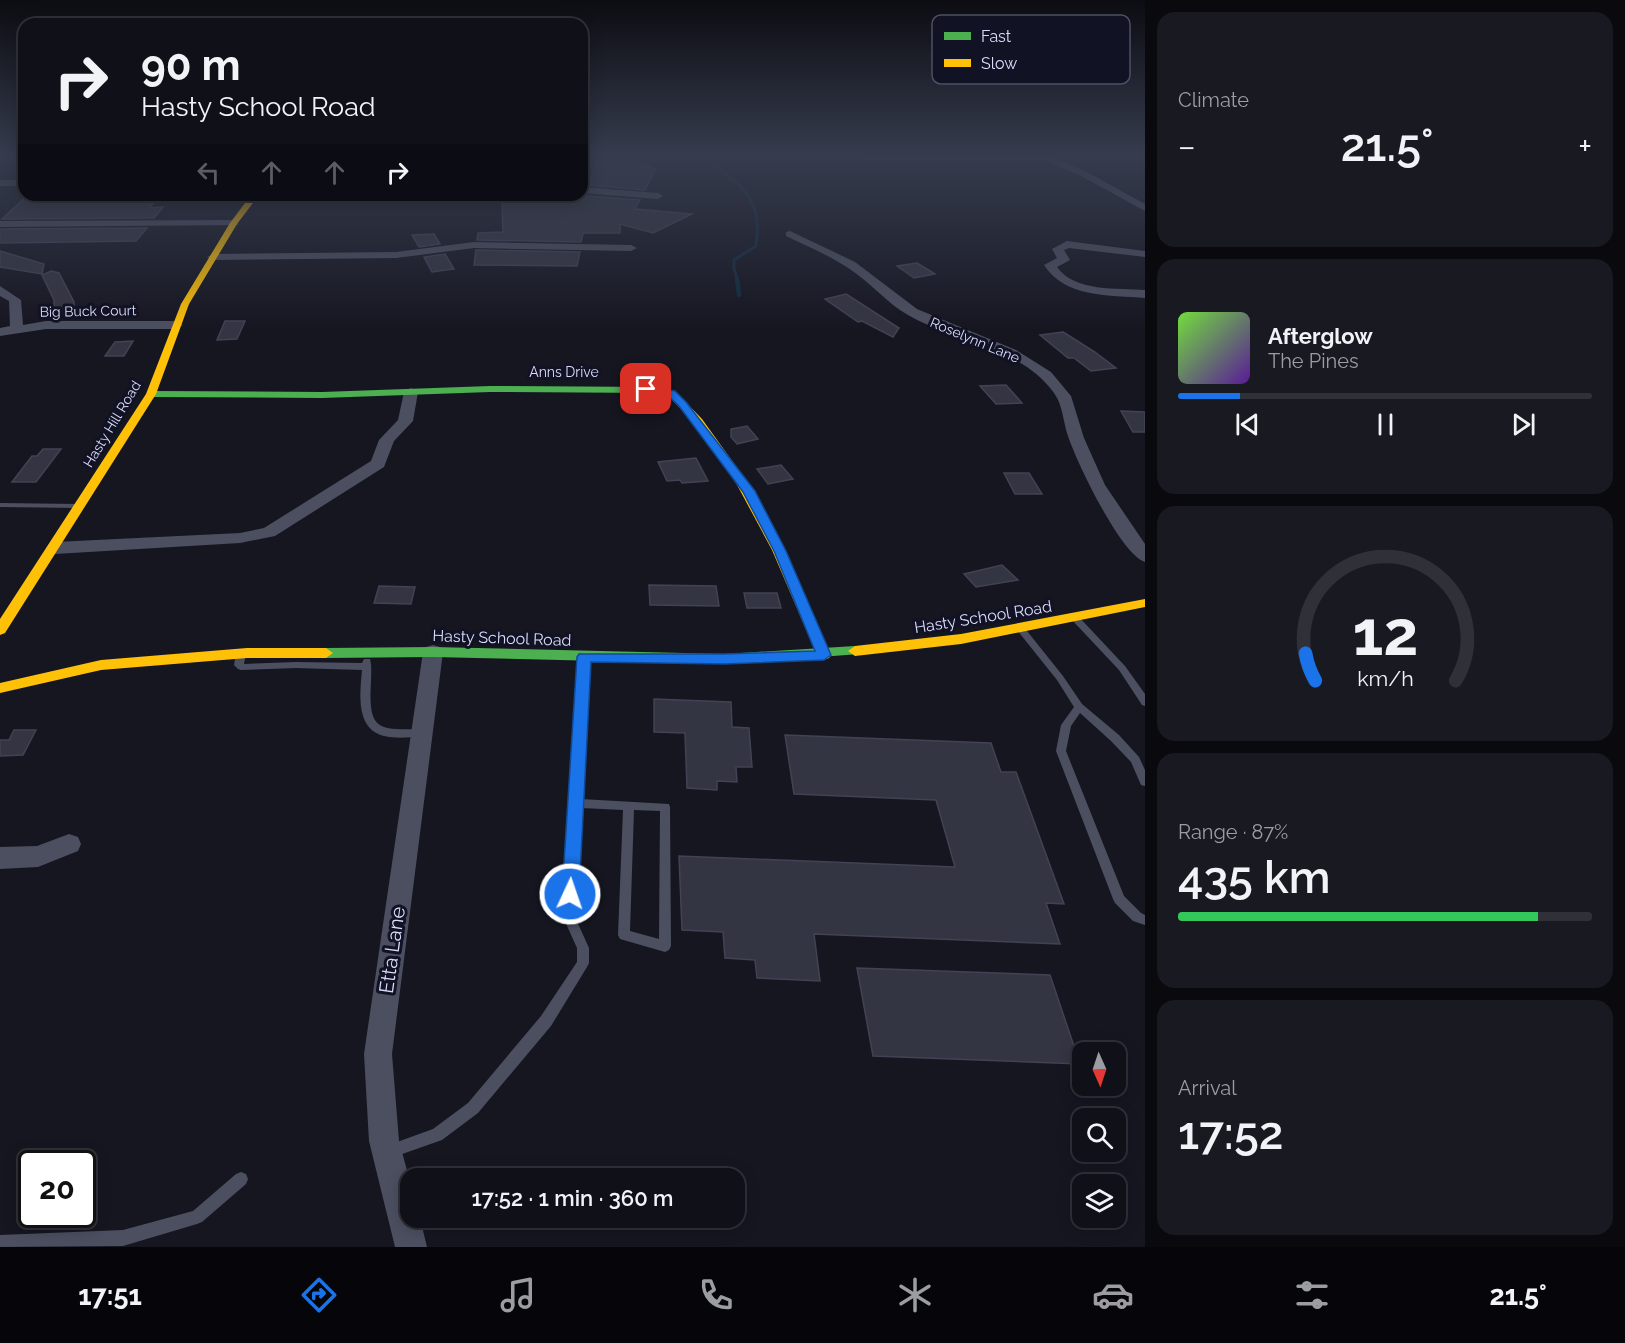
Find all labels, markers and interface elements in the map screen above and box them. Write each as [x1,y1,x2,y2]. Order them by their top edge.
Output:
legend [932,15,1130,84]
text: Fast [981,27,1012,46]
text: 90 m [141,41,241,90]
icon: right [42,42,120,120]
text: Slow [981,54,1017,73]
text: Climate [1178,88,1249,112]
text: Hasty School Road [141,91,376,122]
text: 21.5° [1341,119,1433,172]
text: − [1178,127,1196,166]
text: + [1578,127,1592,166]
icon: left [192,156,225,189]
icon: ahead [255,156,288,189]
icon: ahead [318,156,351,189]
icon: right [381,156,414,189]
street label: Big Buck Court [39,302,137,320]
street label: Roselynn Lane [928,314,1022,366]
text: Afterglow [1268,323,1373,349]
text: The Pines [1268,349,1359,373]
pin [620,363,671,414]
street label: Anns Drive [529,364,599,380]
icon: arrive [629,372,662,405]
street label: Hasty Hill Road [80,378,144,470]
icon: previous [1231,408,1264,441]
icon: pause [1369,408,1402,441]
icon: next [1507,408,1540,441]
text: 12 [1352,596,1418,670]
street label: Hasty School Road [913,597,1053,637]
street label: Hasty School Road [432,626,572,650]
text: km/h [1357,666,1413,691]
text: Range · 87% [1178,820,1288,844]
text: 435 km [1178,851,1330,904]
position arrow [538,862,602,926]
street label: Etta Lane [374,905,410,995]
north arrow [1072,1042,1126,1096]
map controls [1072,1042,1126,1228]
text: Arrival [1178,1076,1237,1100]
text: 17:52 [1178,1107,1283,1160]
button: search [1072,1108,1126,1162]
speed limit sign: 20 [18,1150,96,1228]
button: layers [1072,1174,1126,1228]
text: 17:52 · 1 min · 360 m [471,1185,674,1211]
icon: directions [298,1274,340,1316]
icon: music [497,1274,539,1316]
icon: phone [695,1274,737,1316]
icon: climate [894,1274,936,1316]
icon: car [1092,1274,1134,1316]
icon: filters [1291,1274,1333,1316]
text: 17:51 [78,1280,142,1311]
text: 21.5° [1489,1280,1547,1311]

